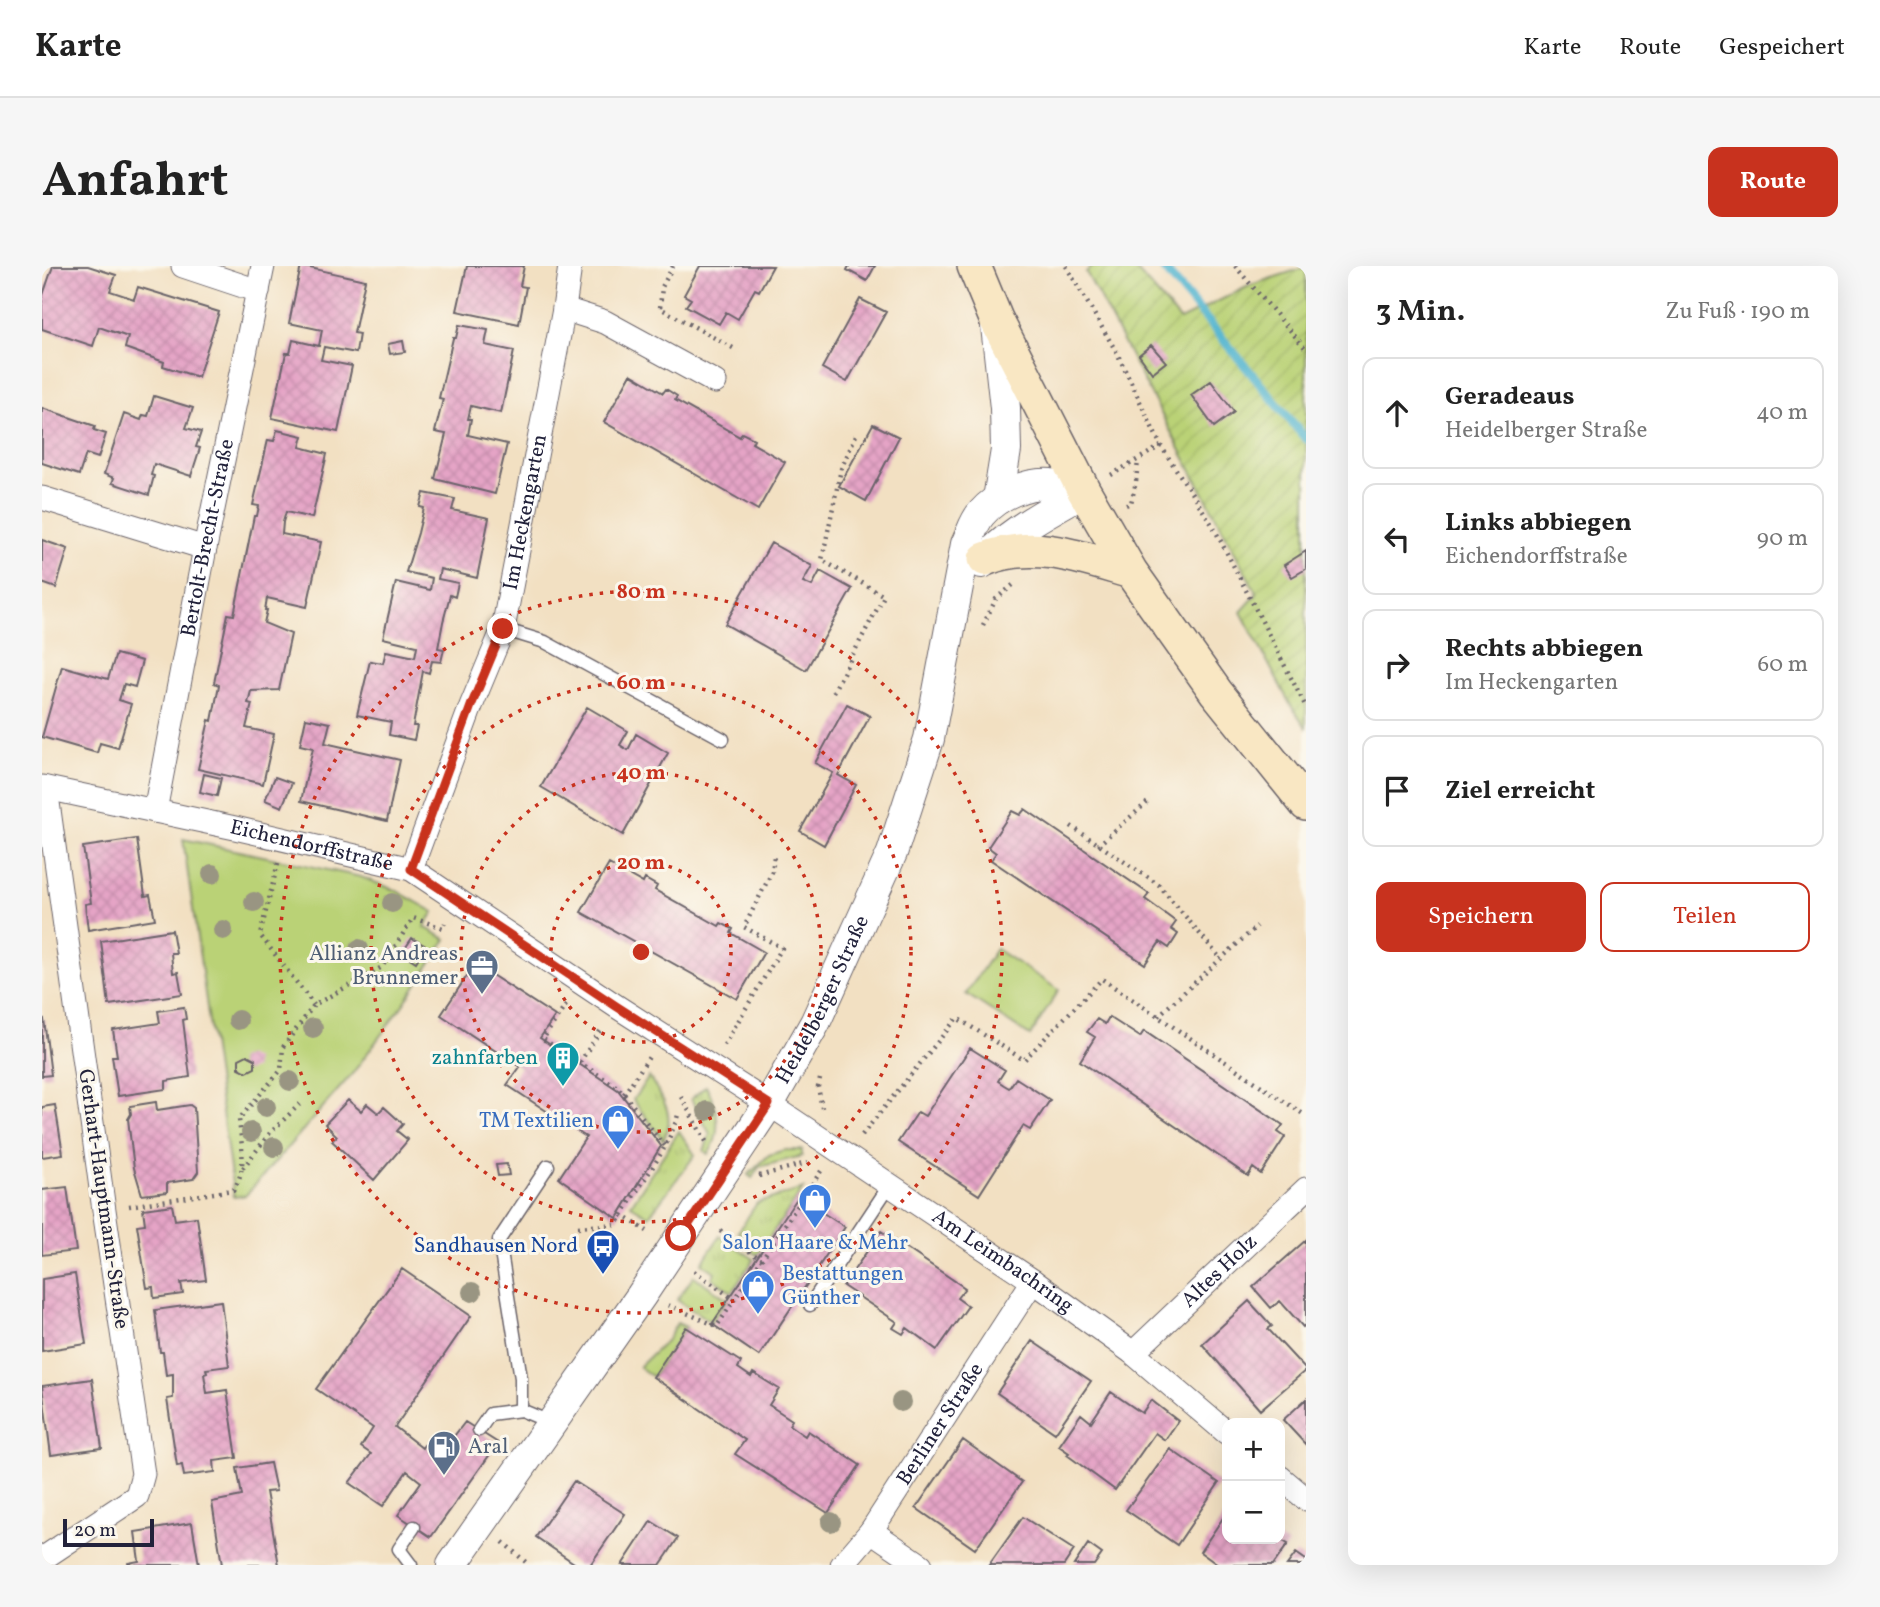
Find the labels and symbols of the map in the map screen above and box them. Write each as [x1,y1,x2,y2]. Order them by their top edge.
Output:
street label: Im Heckengarten [496,432,554,593]
street label: Bertolt-Brecht-Straße [174,436,242,639]
text: 80 m [617,578,665,607]
route end [487,613,518,644]
text: 60 m [617,669,665,698]
text: 40 m [616,759,666,788]
street label: Eichendorffstraße [227,813,396,879]
text: 20 m [617,849,665,878]
street label: Heidelberger Straße [769,911,876,1089]
place label: Allianz Andreas Brunnemer [309,940,458,993]
centre of rings [629,940,653,964]
office icon: Allianz Andreas Brunnemer [463,947,501,996]
building icon: zahnfarben [544,1039,582,1088]
place label: zahnfarben [432,1044,538,1073]
street label: Gerhart-Hauptmann-Straße [70,1067,136,1331]
shop icon: TM Textilien [599,1102,637,1151]
place label: TM Textilien [479,1107,594,1136]
shop icon: Salon Haare & Mehr [796,1181,834,1230]
street label: Am Leimbachring [926,1203,1080,1320]
route start [665,1220,696,1251]
bus stop icon: Sandhausen Nord [584,1227,622,1276]
street label: Altes Holz [1175,1228,1264,1314]
place label: Salon Haare & Mehr [722,1229,908,1258]
place label: Sandhausen Nord [414,1232,578,1261]
place label: Bestattungen Günther [782,1260,904,1313]
shop icon: Bestattungen Günther [739,1267,777,1316]
street label: Berliner Straße [890,1357,991,1491]
fuel station icon: Aral [425,1428,463,1477]
place label: Aral [468,1433,508,1462]
scale bar [63,1516,154,1548]

